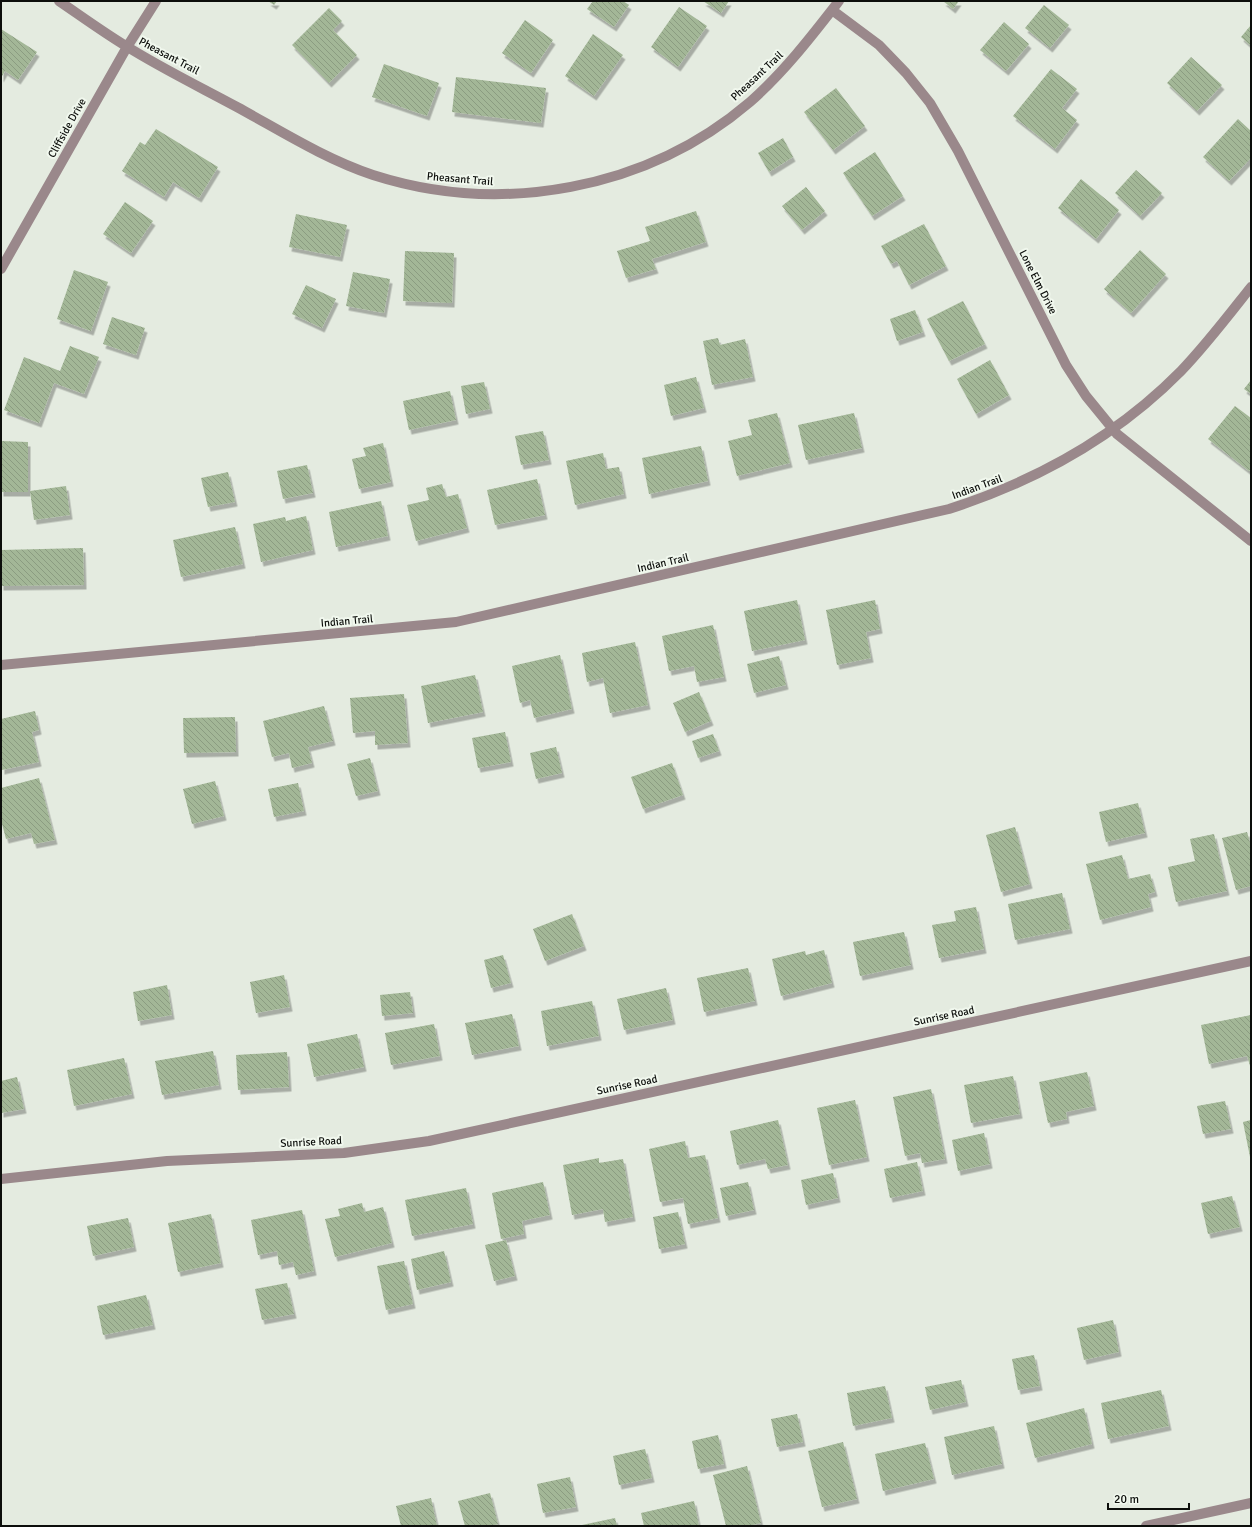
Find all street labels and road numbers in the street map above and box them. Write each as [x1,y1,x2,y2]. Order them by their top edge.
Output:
street label: Pheasant Trail [137,35,201,77]
street label: Pheasant Trail [728,49,786,103]
street label: Cliffside Drive [45,96,89,160]
street label: Pheasant Trail [426,170,494,188]
street label: Lone Elm Drive [1016,248,1060,316]
street label: Indian Trail [950,472,1004,502]
street label: Indian Trail [636,551,690,575]
street label: Indian Trail [320,612,374,630]
street label: Sunrise Road [913,1003,976,1029]
street label: Sunrise Road [596,1072,659,1098]
street label: Sunrise Road [280,1134,342,1150]

